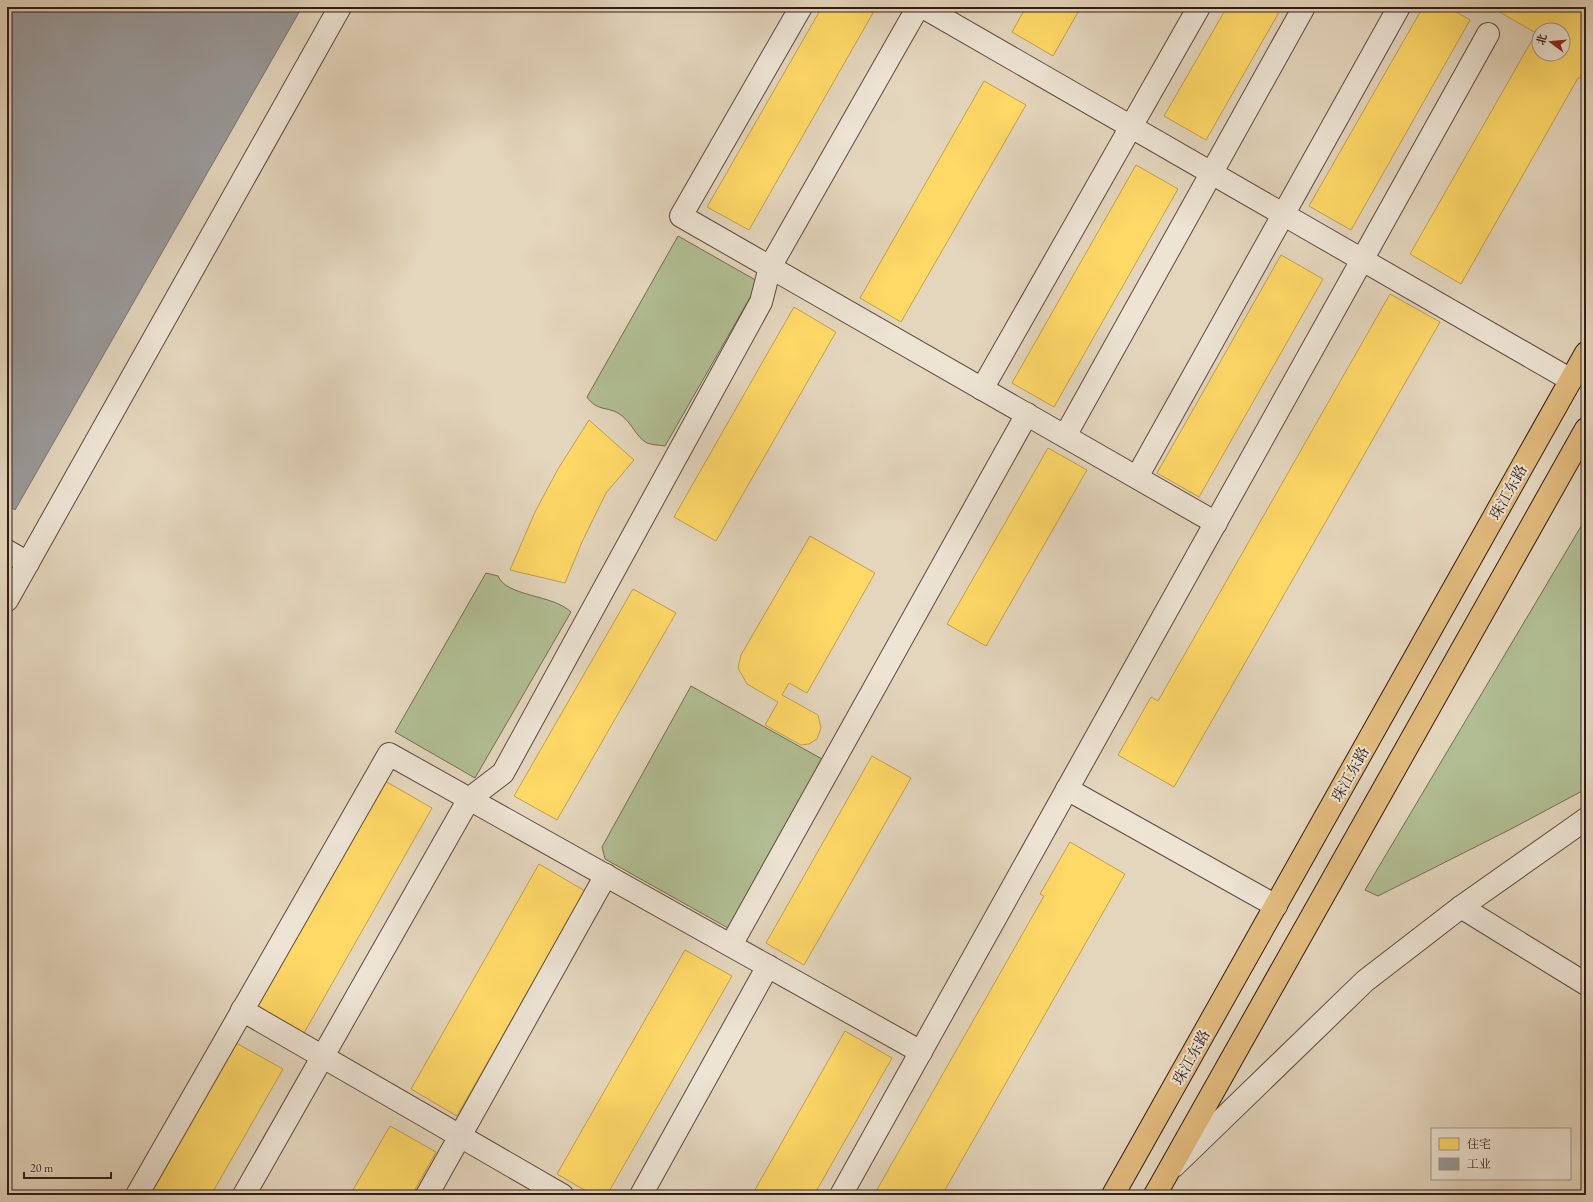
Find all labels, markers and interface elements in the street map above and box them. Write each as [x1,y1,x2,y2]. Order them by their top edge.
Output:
north arrow [1531,22,1571,62]
text: 北 [1533,32,1550,46]
street label: 珠江东路 [1485,461,1531,523]
street label: 珠江东路 [1327,743,1373,805]
street label: 珠江东路 [1168,1026,1214,1088]
legend [1431,1128,1571,1180]
text: 住宅 [1467,1136,1491,1152]
scale bar [24,1154,111,1180]
text: 工业 [1467,1156,1491,1172]
text: 20 m [30,1160,54,1176]

